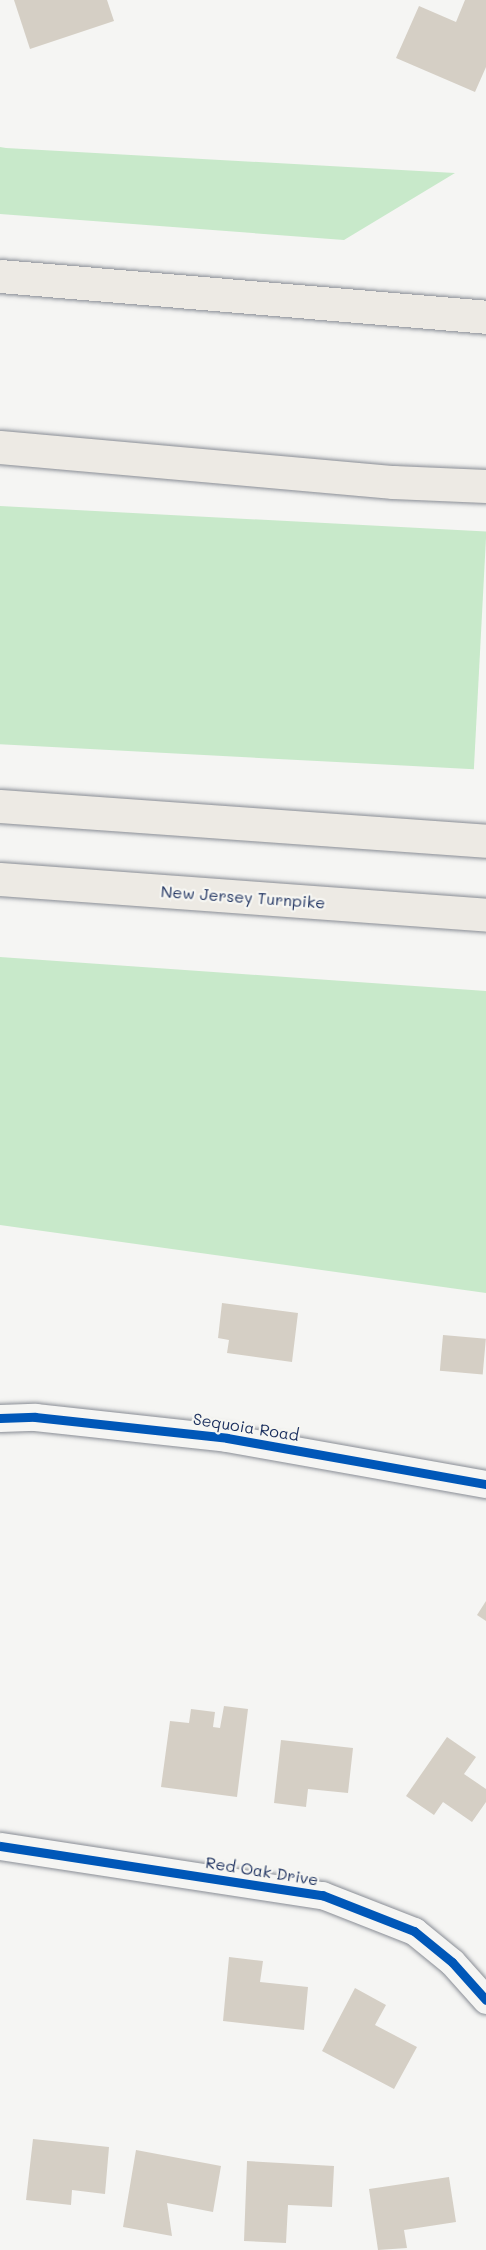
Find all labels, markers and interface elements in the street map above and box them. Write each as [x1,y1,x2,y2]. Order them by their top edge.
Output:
street label: New Jersey Turnpike [160,882,326,912]
street label: Sequoia Road [192,1409,300,1445]
street label: Red Oak Drive [204,1853,320,1889]

